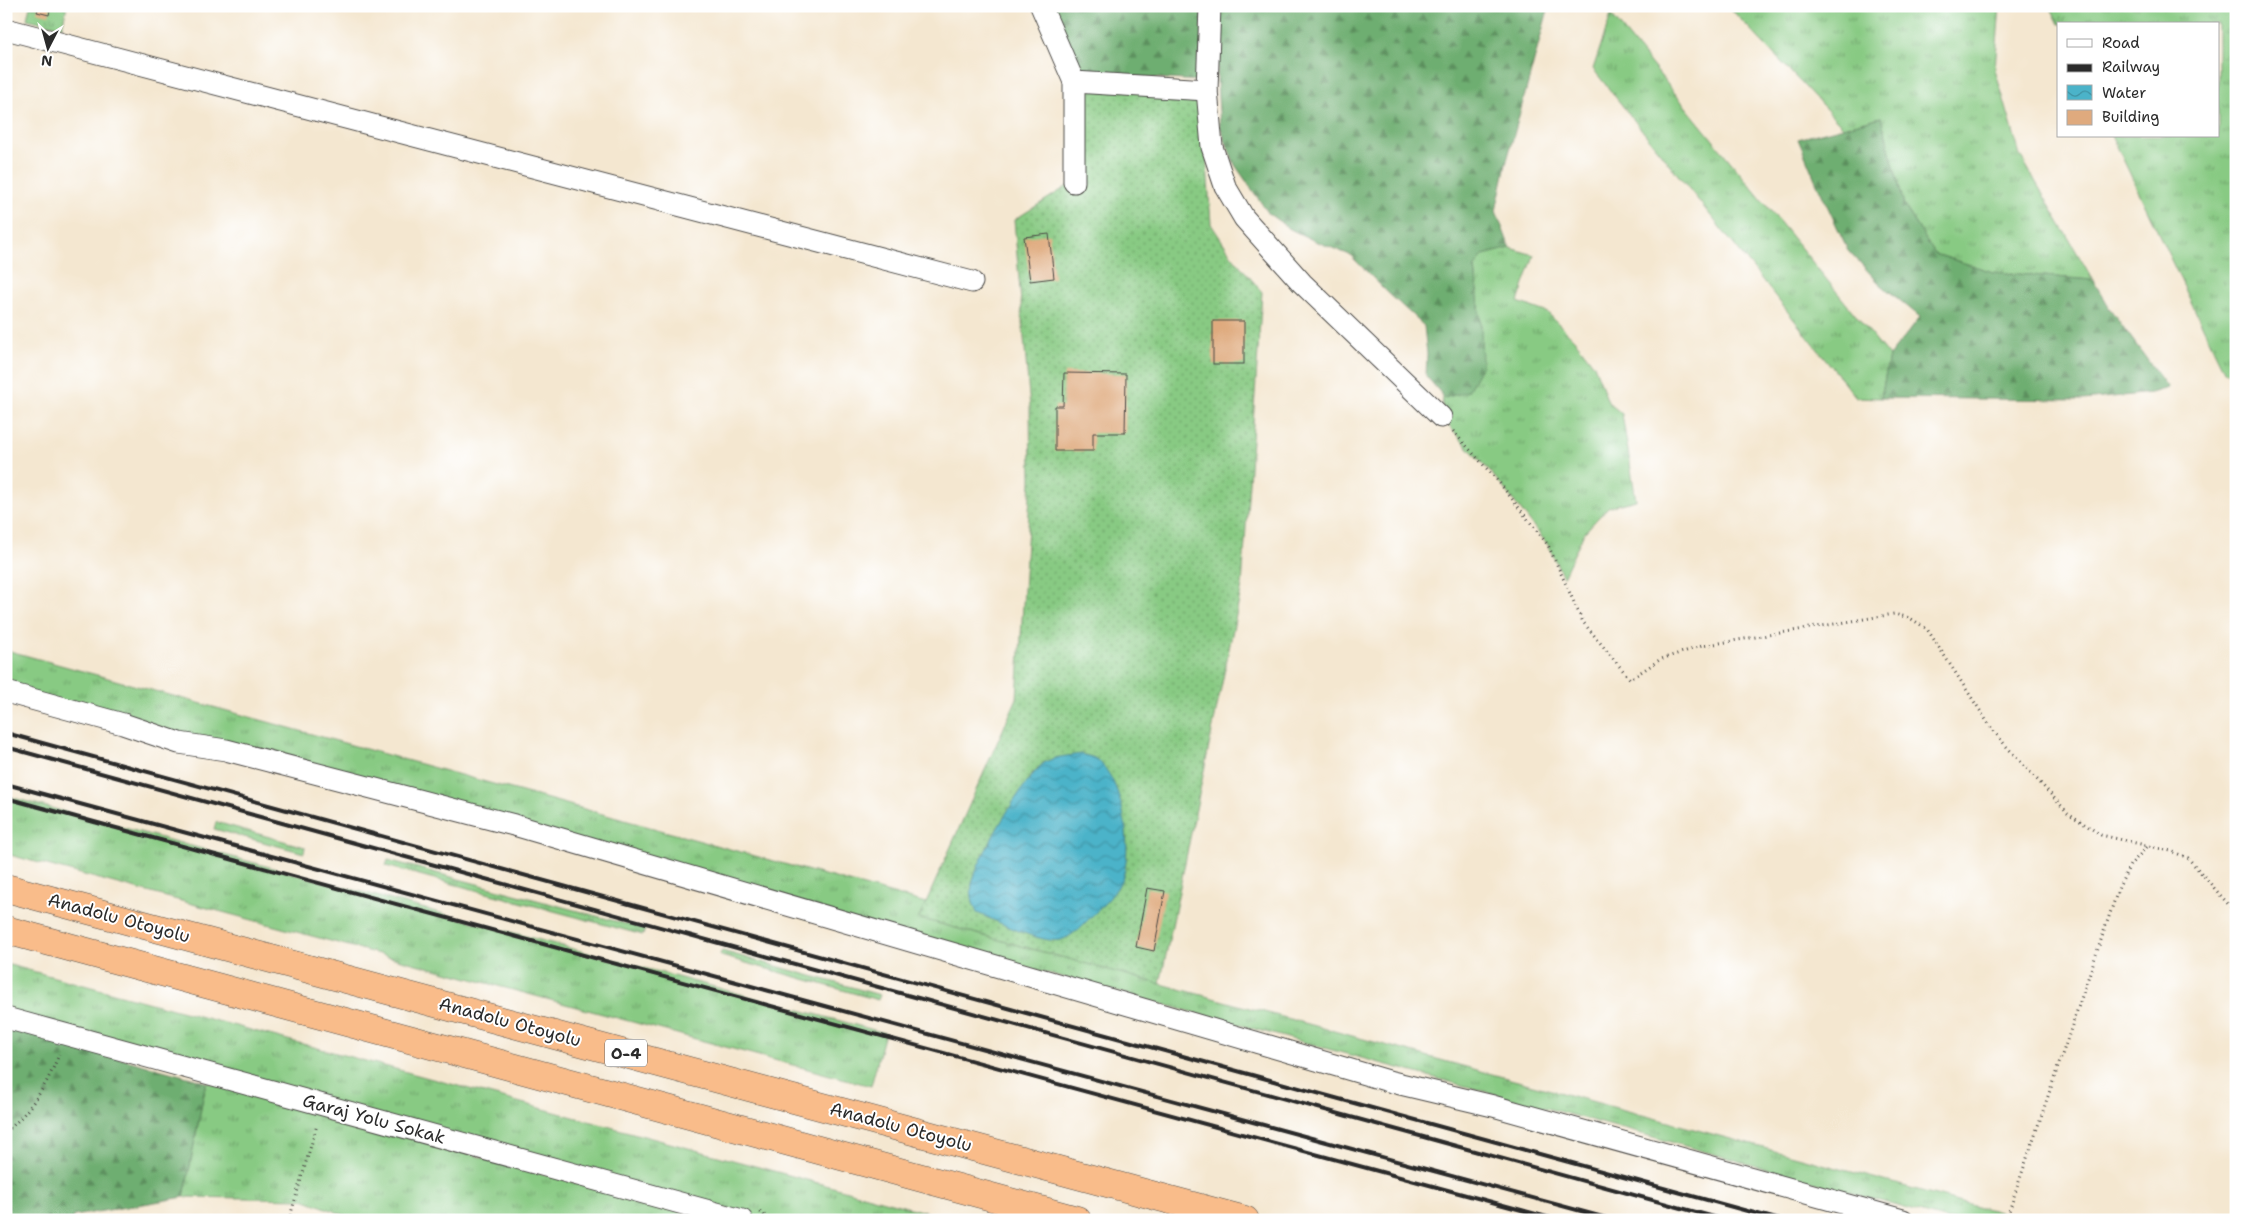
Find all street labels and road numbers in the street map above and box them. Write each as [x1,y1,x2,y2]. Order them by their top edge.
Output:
street label: Anadolu Otoyolu [45,887,193,949]
street label: Anadolu Otoyolu [436,991,584,1053]
road number: O-4 [605,1040,647,1066]
street label: Garaj Yolu Sokak [300,1088,448,1150]
street label: Anadolu Otoyolu [827,1096,975,1158]

